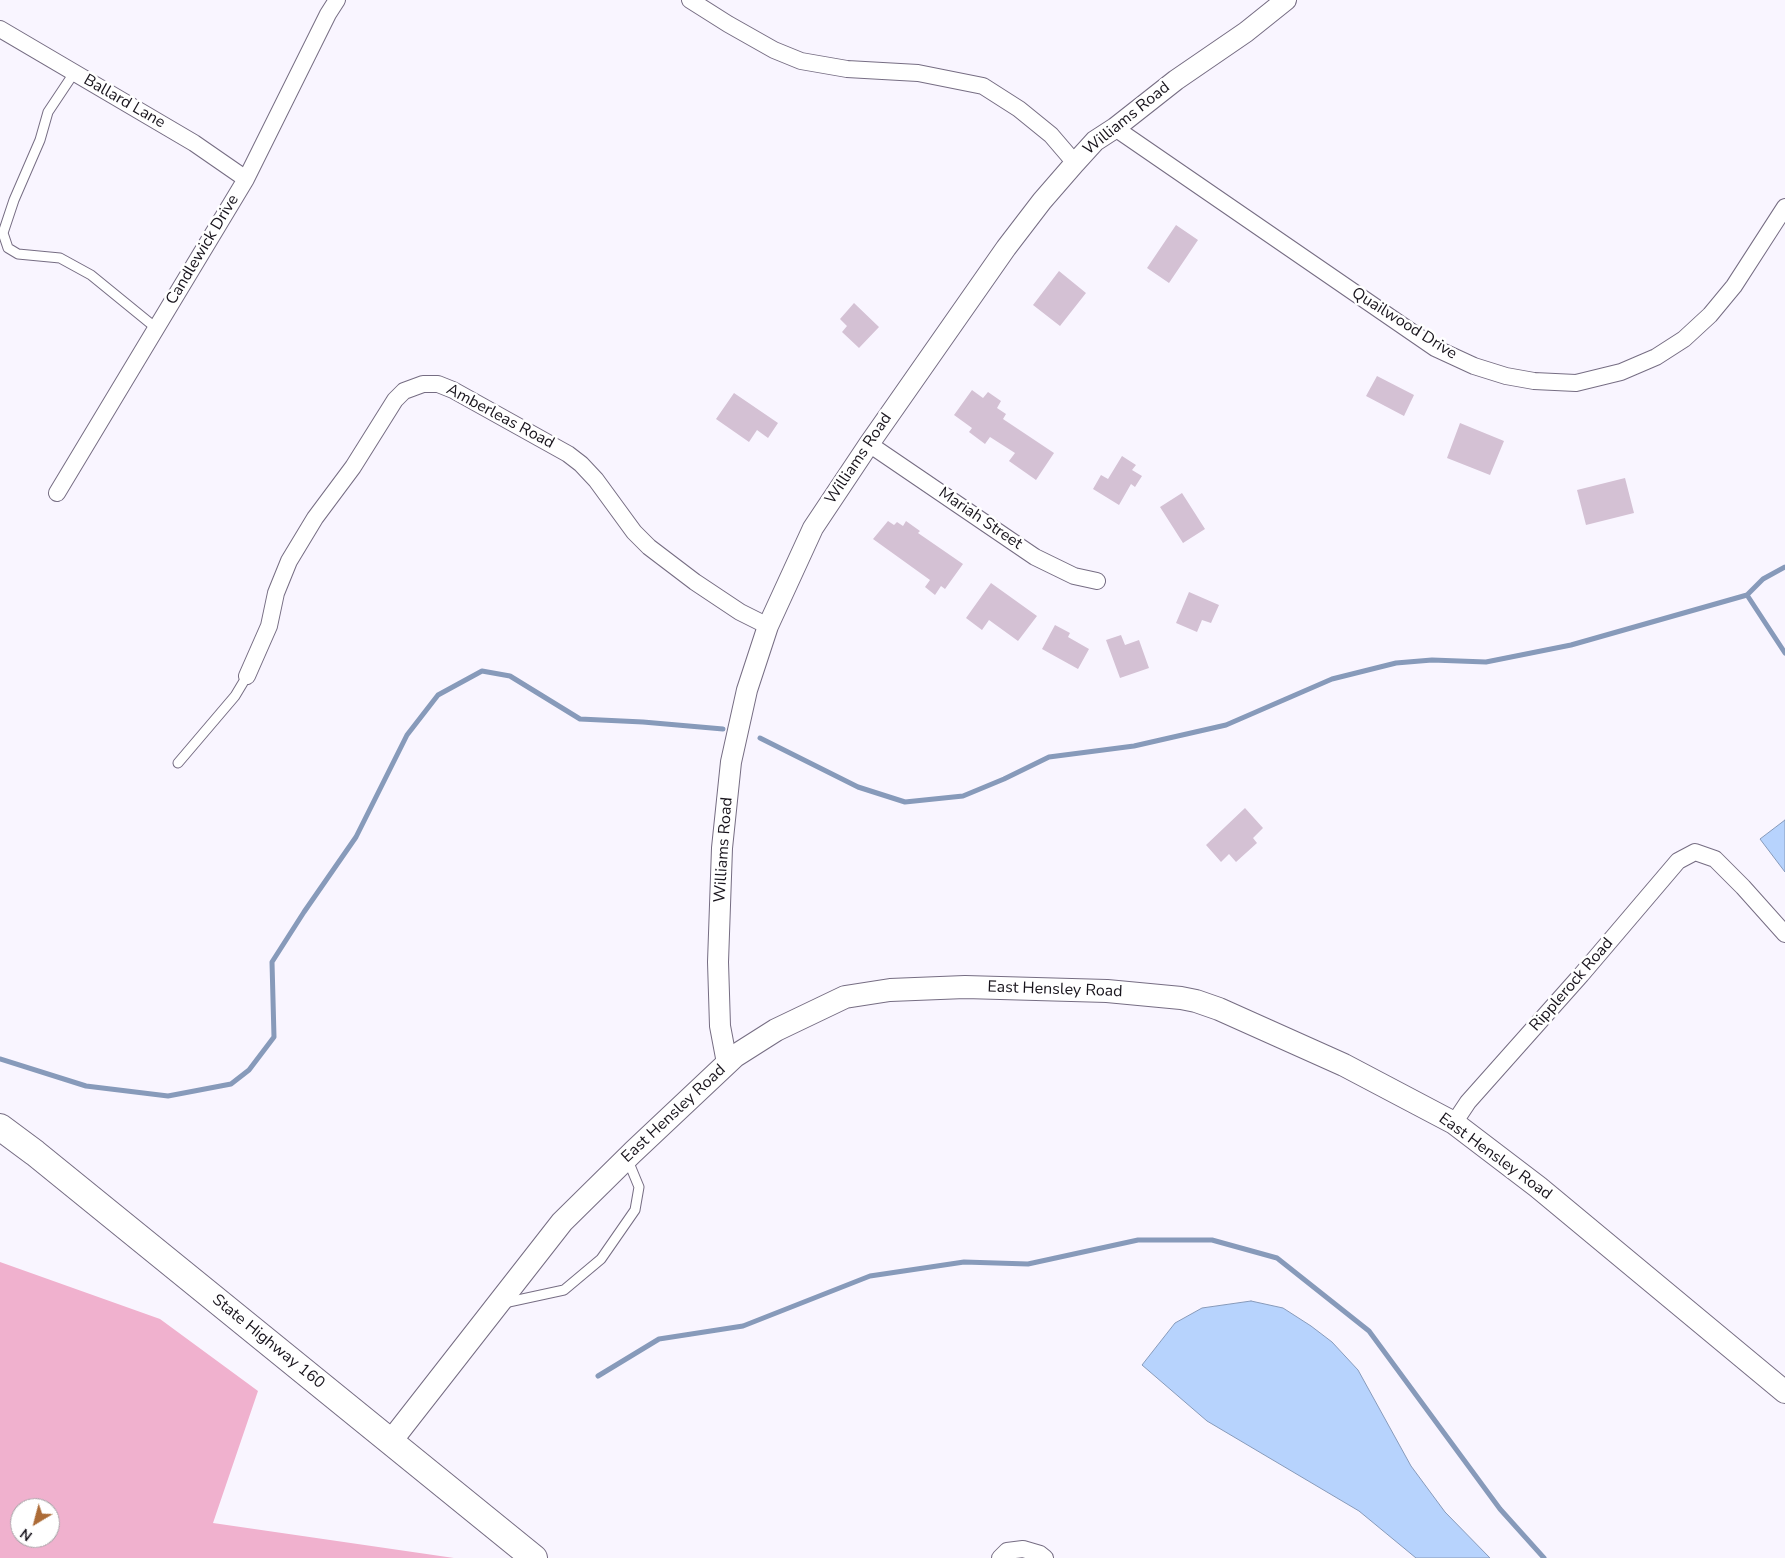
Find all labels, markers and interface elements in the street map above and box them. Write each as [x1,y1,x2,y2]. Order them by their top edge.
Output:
street label: Ballard Lane [80,71,168,133]
street label: Williams Road [1080,78,1174,160]
street label: Candlewick Drive [163,191,243,309]
street label: Quailwood Drive [1348,284,1460,364]
street label: Amberleas Road [443,380,557,454]
street label: Williams Road [821,410,897,508]
street label: Mariah Street [934,484,1026,554]
street label: Williams Road [711,797,737,903]
street label: Ripplerock Road [1526,934,1618,1036]
street label: East Hensley Road [987,978,1123,1002]
street label: East Hensley Road [618,1061,730,1167]
street label: East Hensley Road [1435,1110,1555,1204]
street label: State Highway 160 [208,1291,328,1393]
north arrow [10,1498,60,1548]
text: N [16,1524,36,1545]

